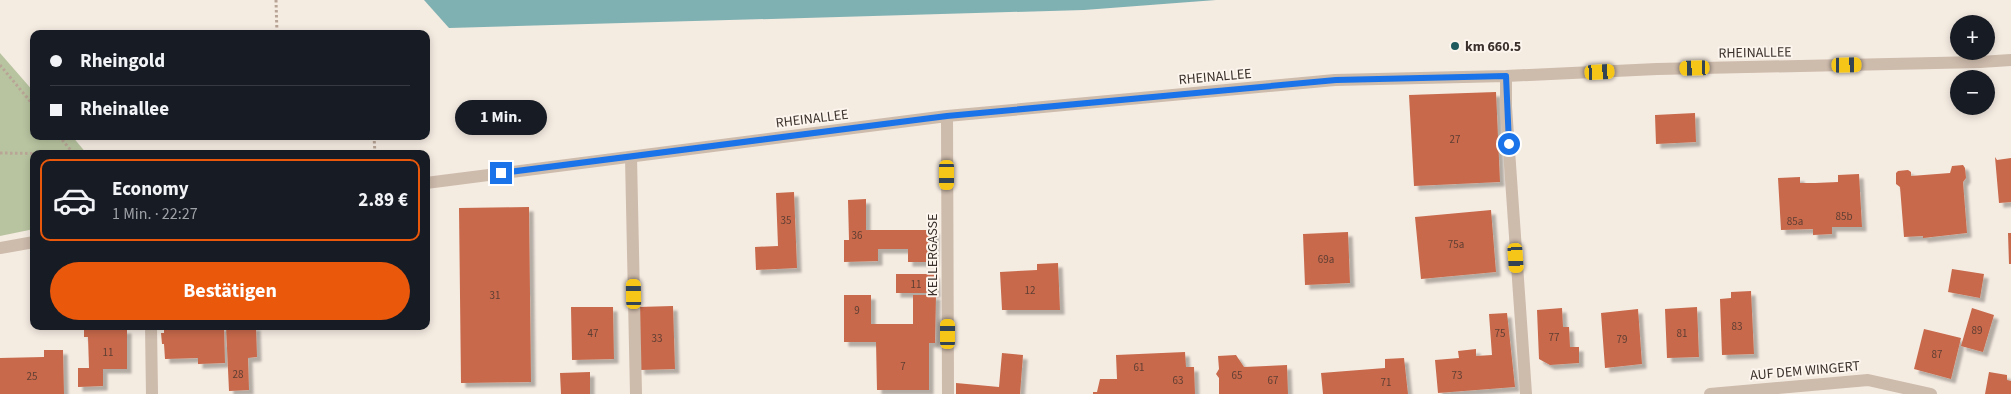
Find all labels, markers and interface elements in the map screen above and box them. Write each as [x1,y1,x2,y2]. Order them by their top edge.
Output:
map controls [1950,15,1995,115]
button: + [1950,15,1995,60]
place label: km 660.5 [1465,37,1521,57]
marker: km 660.5 [1449,40,1461,52]
street label: RHEINALLEE [1718,42,1792,64]
text: Rheingold [80,48,165,75]
car [1831,57,1862,73]
car [1679,60,1710,76]
street label: RHEINALLEE [1178,64,1252,90]
car [1584,64,1615,80]
button: − [1950,70,1995,115]
text: Rheinallee [80,96,169,123]
callout: 1 Min. [455,100,547,136]
street label: RHEINALLEE [775,105,850,133]
text: 1 Min. [480,106,522,128]
house number: 27 [1450,132,1460,147]
route start [1498,133,1520,155]
car [939,160,954,190]
route end [490,162,512,184]
text: Economy [112,176,189,203]
icon: car [52,178,97,223]
text: 2.89 € [358,187,408,214]
text: 1 Min. · 22:27 [112,203,198,225]
house number: 85b [1835,209,1853,224]
house number: 35 [781,213,791,228]
street label: KELLERGASSE [923,214,943,296]
house number: 85a [1787,214,1803,229]
house number: 36 [852,228,863,243]
house number: 75a [1448,237,1464,252]
car [1507,243,1524,273]
house number: 69a [1318,252,1334,267]
button: Bestätigen [50,262,410,320]
house number: 11 [911,277,921,292]
car [626,279,641,309]
house number: 12 [1025,283,1035,298]
house number: 31 [490,288,500,303]
house number: 9 [854,303,860,318]
car [940,319,955,349]
house number: 83 [1732,319,1742,334]
house number: 89 [1972,323,1982,338]
house number: 47 [588,326,598,341]
house number: 75 [1495,326,1505,341]
house number: 81 [1677,326,1687,341]
house number: 77 [1549,330,1559,345]
house number: 33 [652,331,662,346]
house number: 79 [1617,332,1627,347]
house number: 11 [103,345,113,360]
house number: 87 [1932,347,1942,362]
street label: AUF DEM WINGERT [1749,356,1861,386]
house number: 7 [900,359,906,374]
house number: 61 [1134,360,1144,375]
house number: 28 [233,367,244,382]
house number: 65 [1232,368,1242,383]
house number: 73 [1452,368,1462,383]
house number: 25 [27,369,37,384]
house number: 63 [1173,373,1183,388]
house number: 67 [1268,373,1278,388]
house number: 71 [1381,375,1391,390]

